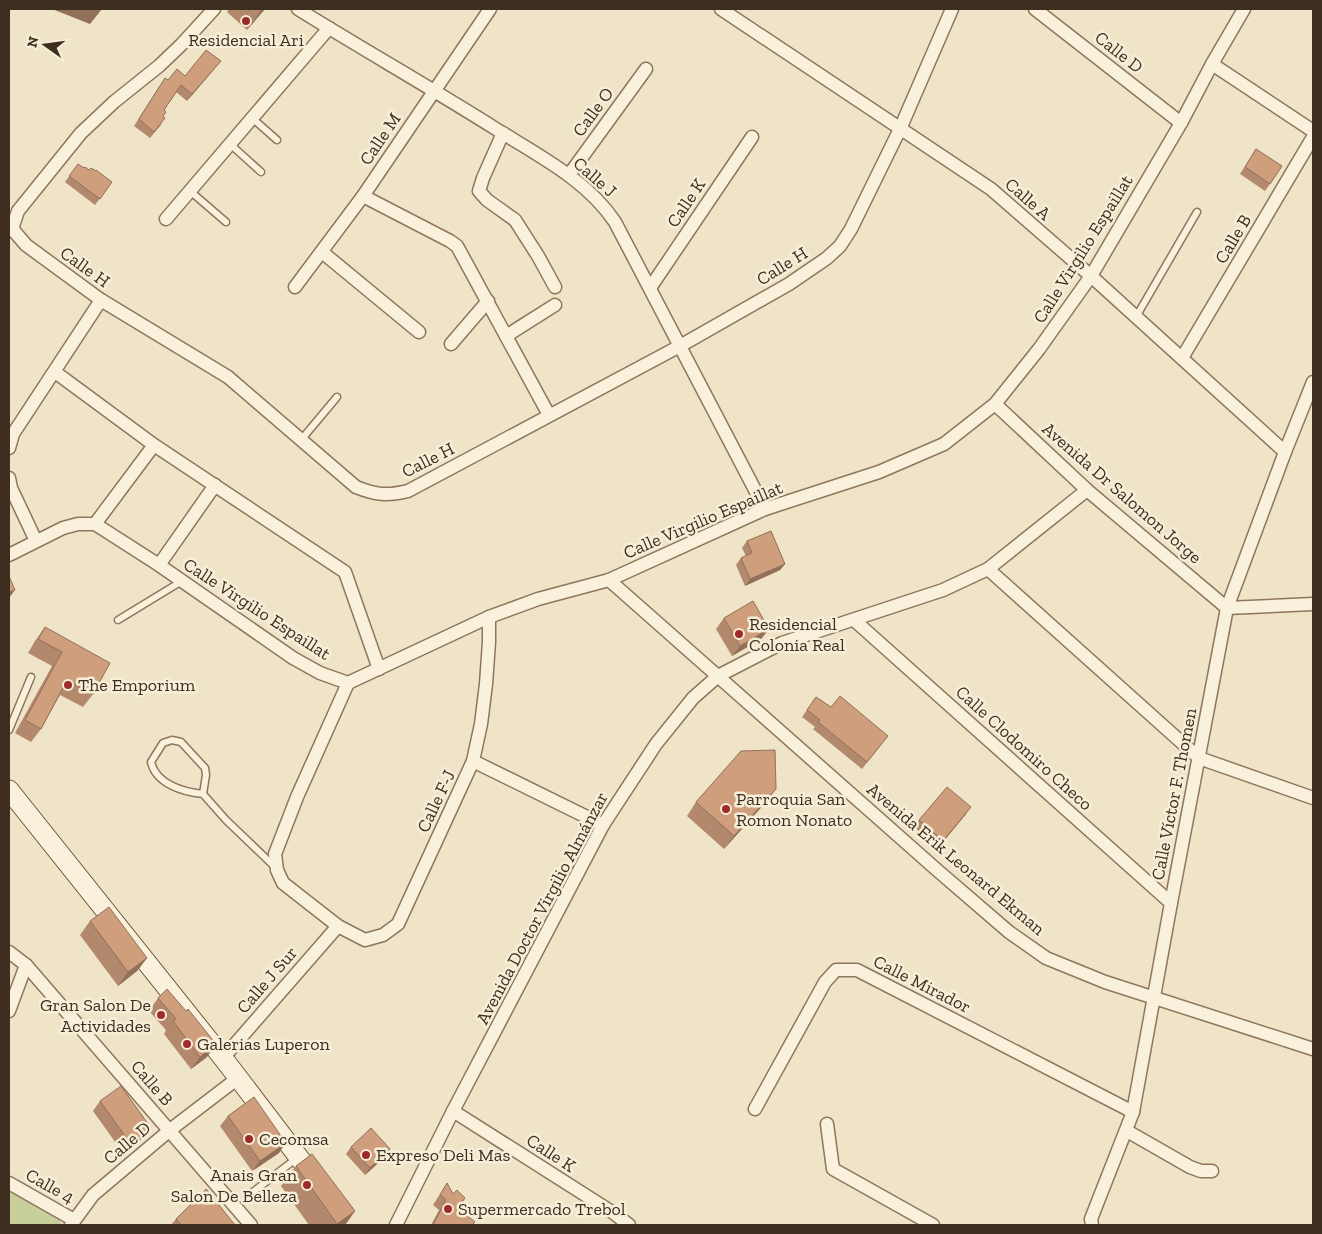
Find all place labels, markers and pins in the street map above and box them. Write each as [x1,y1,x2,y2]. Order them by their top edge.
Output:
marker: Residencial Ari [240,15,252,27]
place label: Residencial Ari [188,29,304,51]
place label: Residencial Colonia Real [749,613,845,656]
marker: Residencial Colonia Real [733,628,745,640]
place label: The Emporium [78,674,196,696]
marker: The Emporium [62,679,74,691]
place label: Parroquia San Romon Nonato [736,788,852,831]
marker: Parroquia San Romon Nonato [720,803,732,815]
place label: Gran Salon De Actividades [40,994,151,1037]
marker: Gran Salon De Actividades [155,1009,167,1021]
place label: Galerias Luperon [197,1033,331,1055]
marker: Galerias Luperon [181,1038,193,1050]
place label: Cecomsa [259,1128,329,1150]
marker: Cecomsa [243,1133,255,1145]
place label: Expreso Deli Mas [376,1144,510,1166]
marker: Expreso Deli Mas [360,1149,372,1161]
place label: Anais Gran Salon De Belleza [171,1164,298,1207]
marker: Anais Gran Salon De Belleza [301,1179,313,1191]
place label: Supermercado Trebol [458,1198,626,1220]
marker: Supermercado Trebol [442,1203,454,1215]

